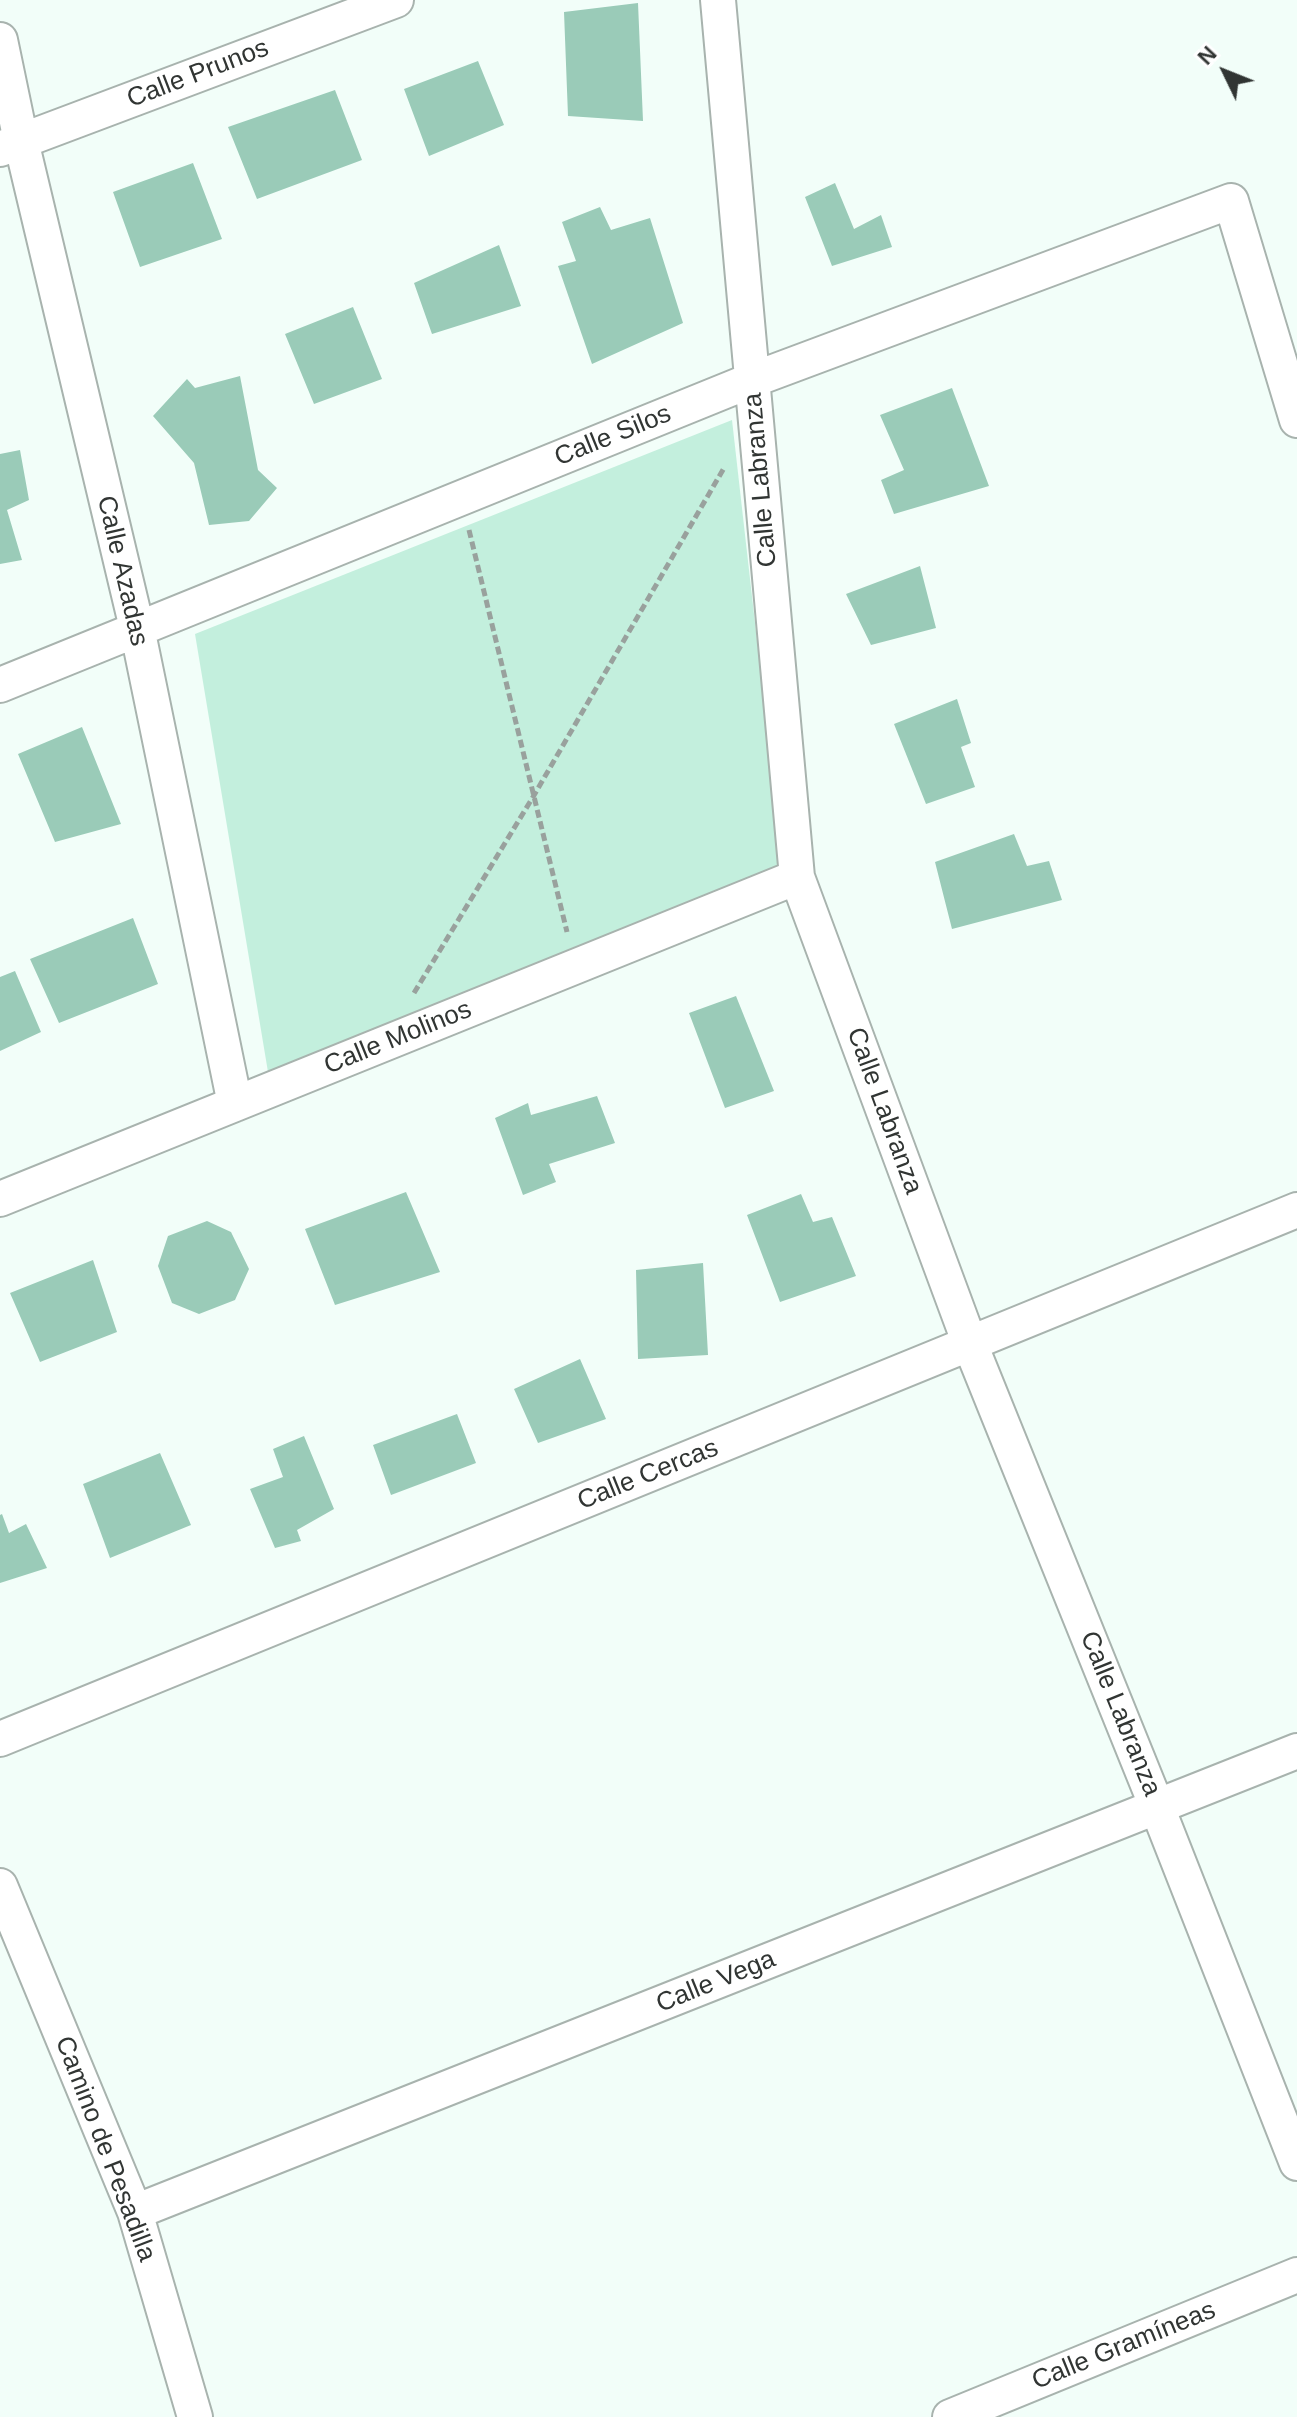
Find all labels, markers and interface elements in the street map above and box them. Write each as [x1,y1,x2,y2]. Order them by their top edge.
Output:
north arrow [1185,32,1265,112]
street label: Calle Prunos [123,33,273,115]
text: N [1193,41,1222,70]
street label: Calle Labranza [738,392,784,568]
street label: Calle Silos [550,399,676,473]
street label: Calle Azadas [90,493,154,649]
street label: Calle Molinos [320,994,476,1082]
street label: Calle Labranza [839,1023,929,1199]
street label: Calle Cercas [573,1433,723,1517]
street label: Calle Labranza [1073,1627,1167,1801]
street label: Calle Vega [652,1944,780,2020]
street label: Camino de Pesadilla [48,2032,162,2266]
street label: Calle Gramíneas [1028,2295,1220,2397]

